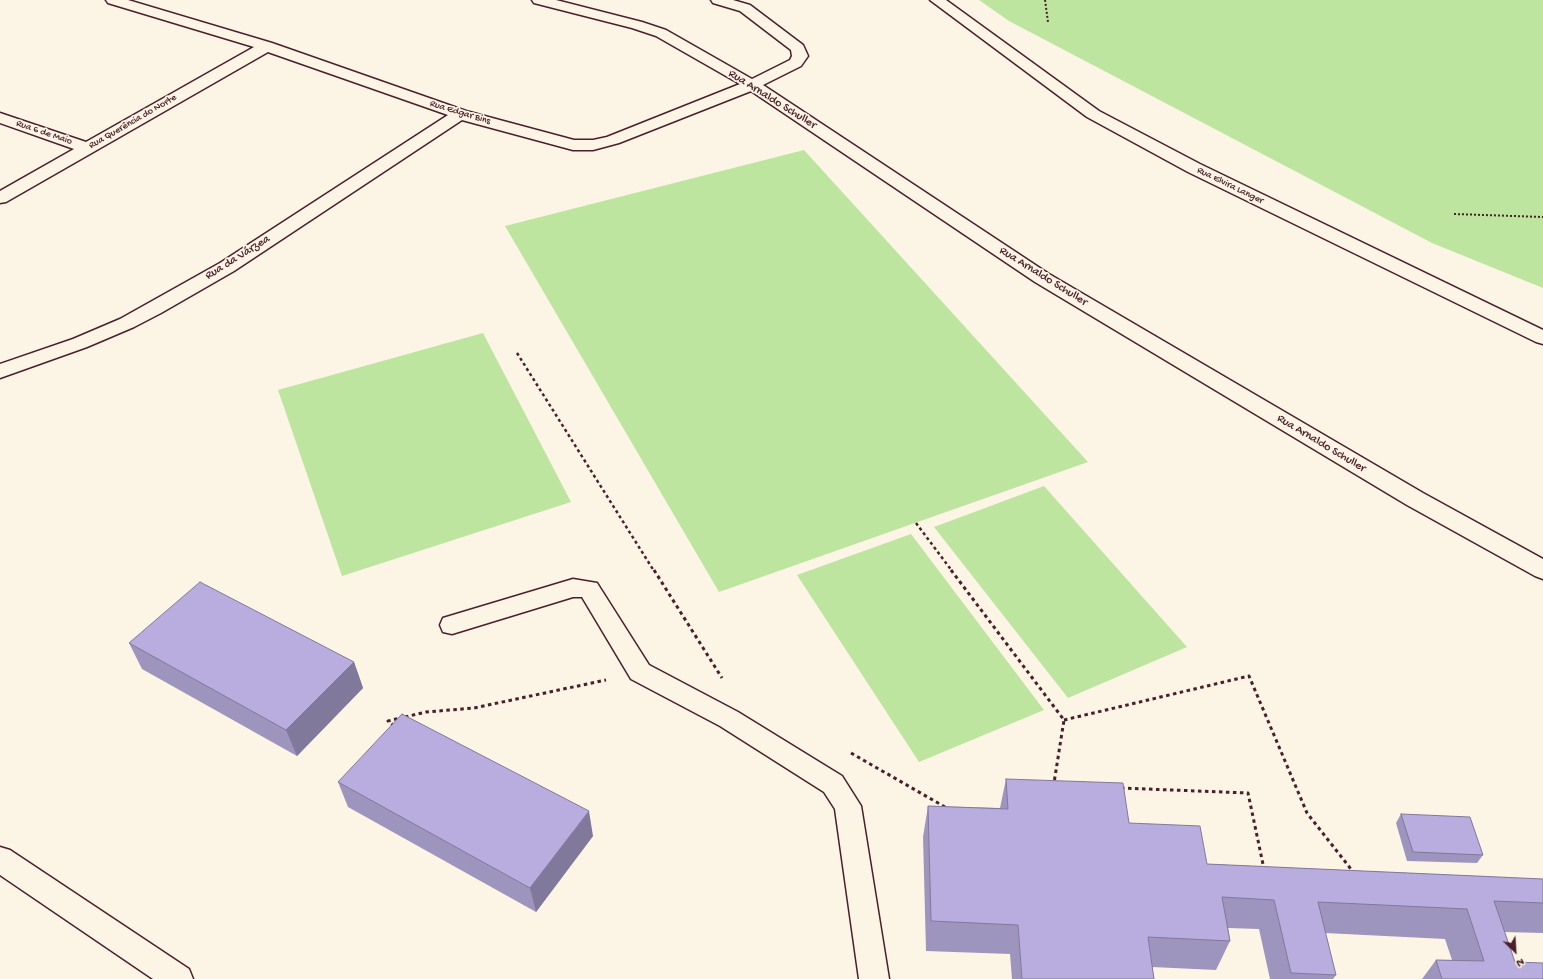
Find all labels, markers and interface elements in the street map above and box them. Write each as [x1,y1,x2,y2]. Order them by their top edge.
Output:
street label: Rua Arnaldo Schuller [725,67,819,133]
street label: Rua Querência do Norte [87,92,179,152]
street label: Rua Edgar Bins [428,98,492,128]
street label: Rua 6 de Maio [14,118,74,148]
street label: Rua Elvira Langer [1195,165,1265,207]
street label: Rua da Várzea [203,232,273,284]
street label: Rua Arnaldo Schuller [996,244,1090,310]
street label: Rua Arnaldo Schuller [1274,412,1368,476]
north arrow [1495,931,1535,971]
text: N [1514,955,1526,969]

